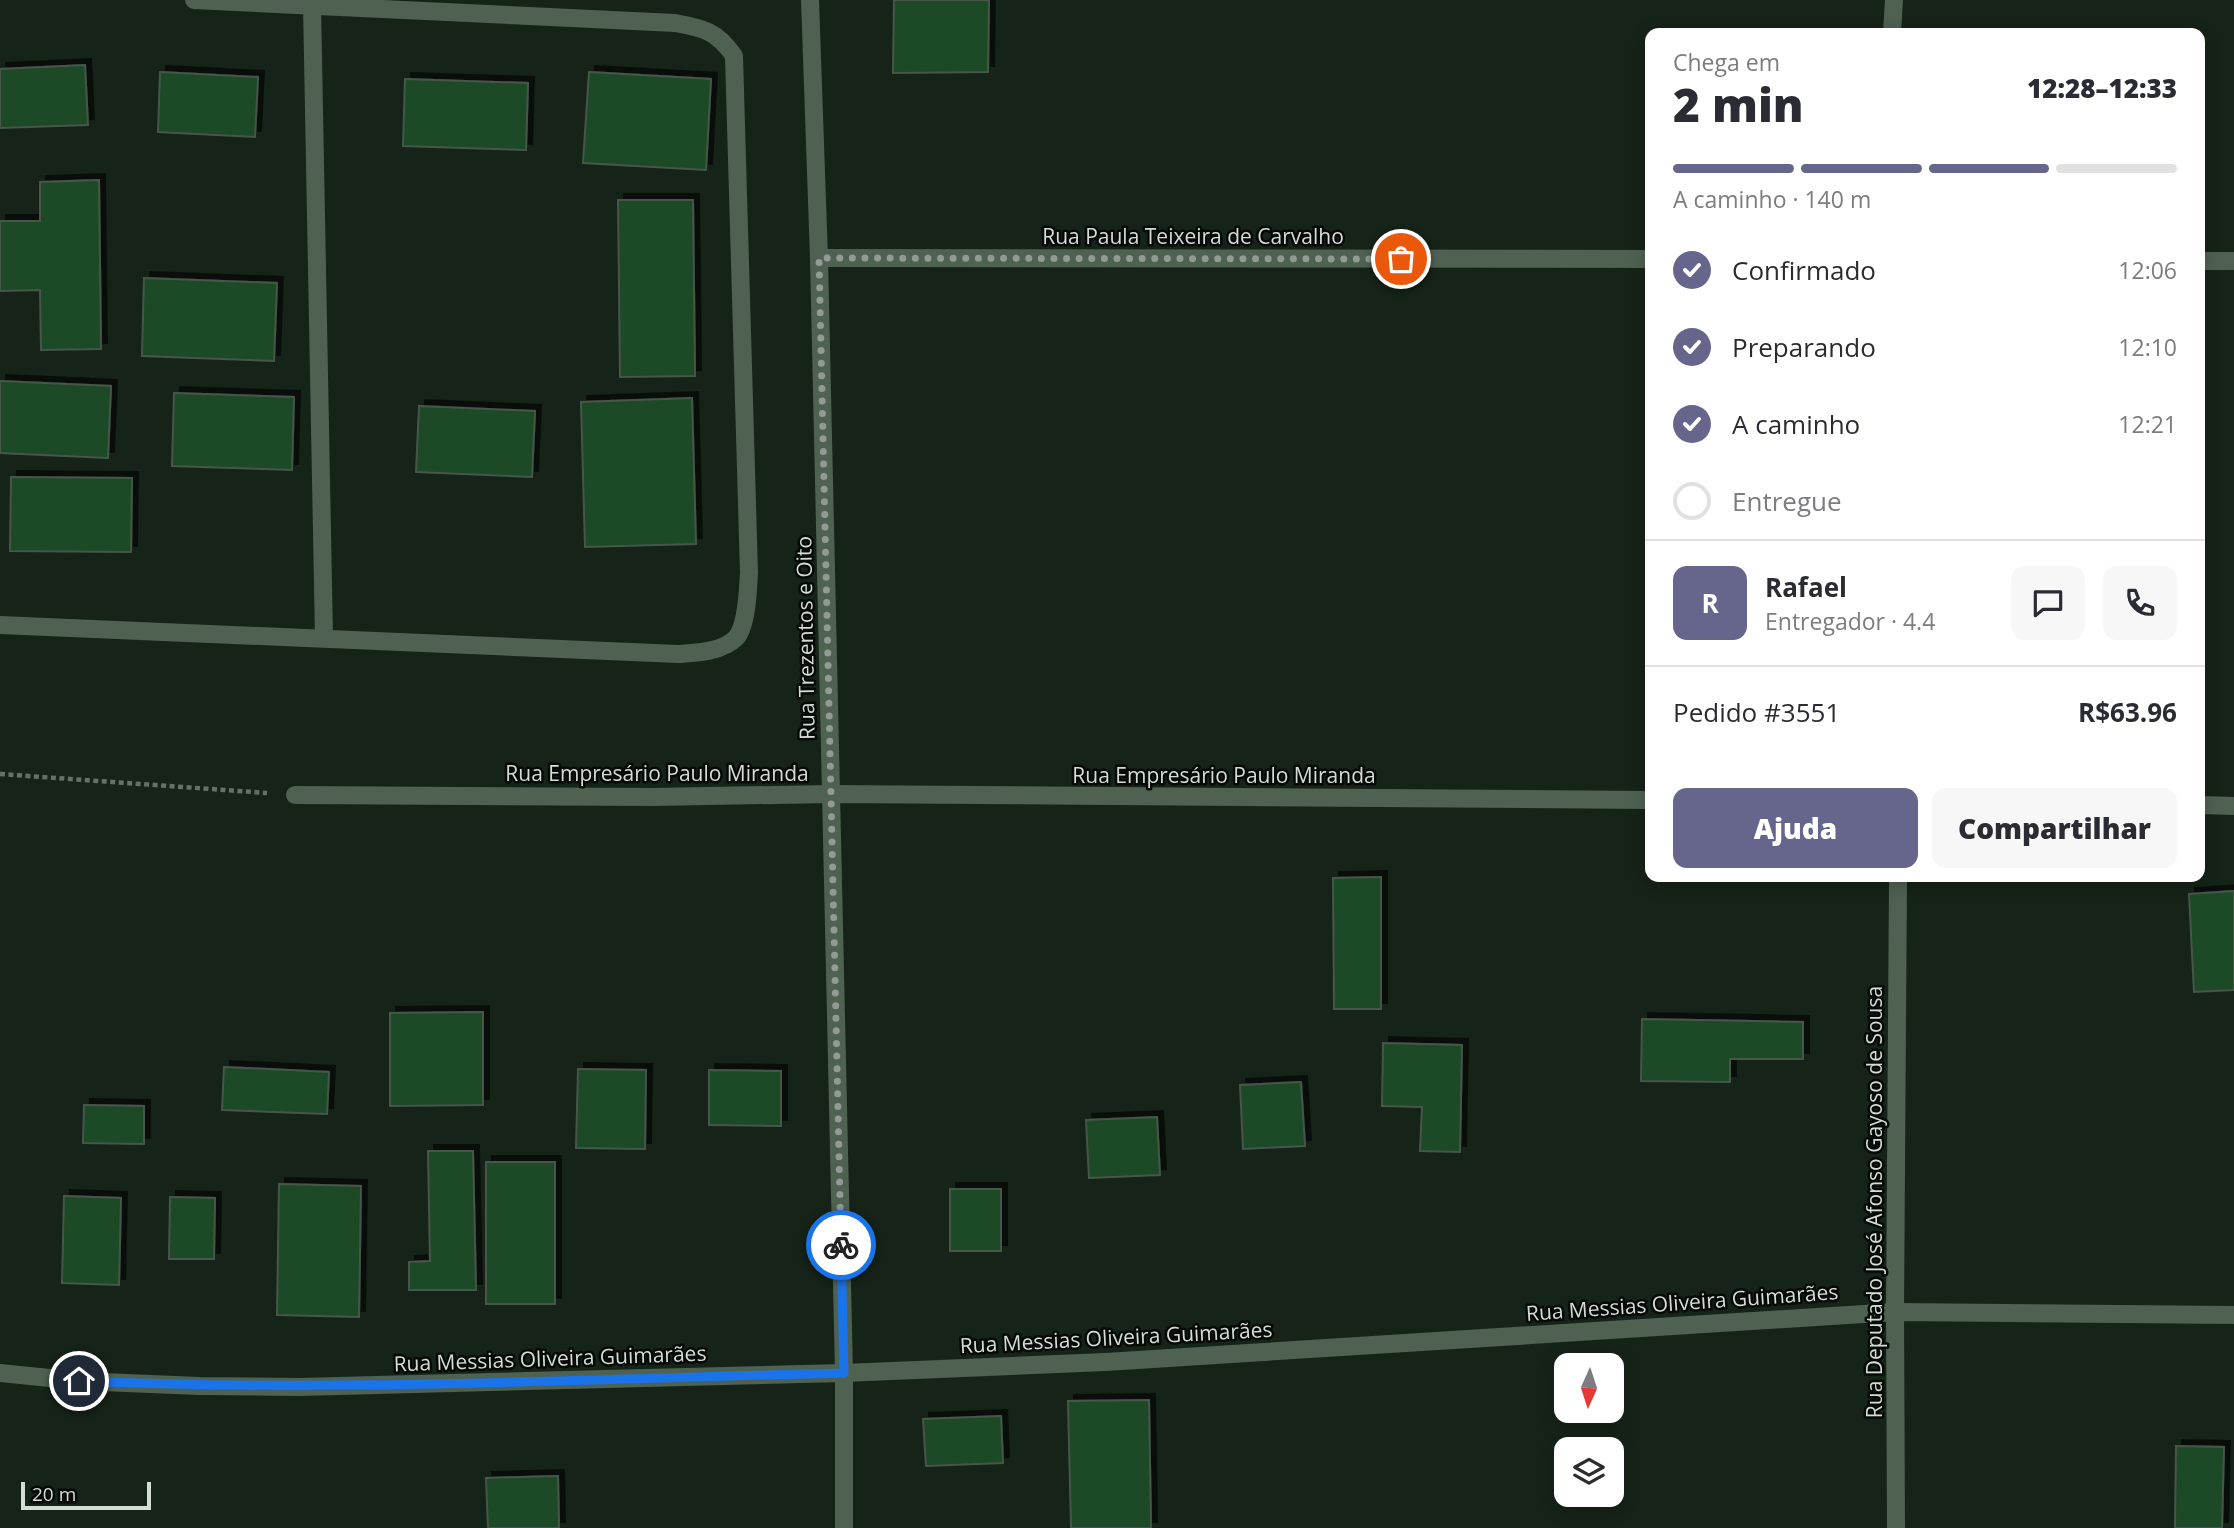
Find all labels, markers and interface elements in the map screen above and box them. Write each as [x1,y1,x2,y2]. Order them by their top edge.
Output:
text: Chega em [1673,46,1780,78]
text: 12:28–12:33 [2027,70,2177,106]
text: 2 min [1673,73,1804,135]
text: A caminho · 140 m [1673,183,1871,215]
street label: Rua Paula Teixeira de Carvalho [1042,222,1344,250]
pin [1371,229,1431,289]
icon: bag [1382,240,1420,278]
icon: check [1673,251,1711,289]
text: Confirmado [1732,252,1876,288]
text: 12:06 [2118,254,2177,286]
icon: check [1673,328,1711,366]
text: Preparando [1732,329,1876,365]
text: 12:10 [2118,331,2177,363]
icon: check [1673,405,1711,443]
text: A caminho [1732,406,1860,442]
text: 12:21 [2118,408,2177,440]
text: Entregue [1732,483,1842,519]
street label: Rua Trezentos e Oito [789,536,821,740]
button: chat [2011,566,2085,640]
button: phone [2103,566,2177,640]
text: Rafael [1765,569,1847,605]
text: R [1701,585,1719,621]
text: Entregador · 4.4 [1765,605,1935,637]
text: Pedido #3551 [1673,694,1840,730]
text: R$63.96 [2078,694,2177,730]
street label: Rua Empresário Paulo Miranda [505,759,809,787]
street label: Rua Empresário Paulo Miranda [1072,761,1376,789]
button: Ajuda [1673,788,1918,868]
button: Compartilhar [1932,788,2177,868]
street label: Rua Deputado José Afonso Gayoso de Sousa [1860,986,1888,1418]
courier [806,1210,876,1280]
icon: bike [822,1226,860,1264]
street label: Rua Messias Oliveira Guimarães [1525,1277,1839,1327]
street label: Rua Messias Oliveira Guimarães [959,1315,1273,1359]
street label: Rua Messias Oliveira Guimarães [393,1339,707,1377]
pin [49,1351,109,1411]
north arrow [1554,1353,1624,1423]
map controls [1554,1353,1624,1507]
icon: home [60,1362,98,1400]
button: layers [1554,1437,1624,1507]
scale bar [21,1479,150,1511]
text: 20 m [32,1481,76,1507]

